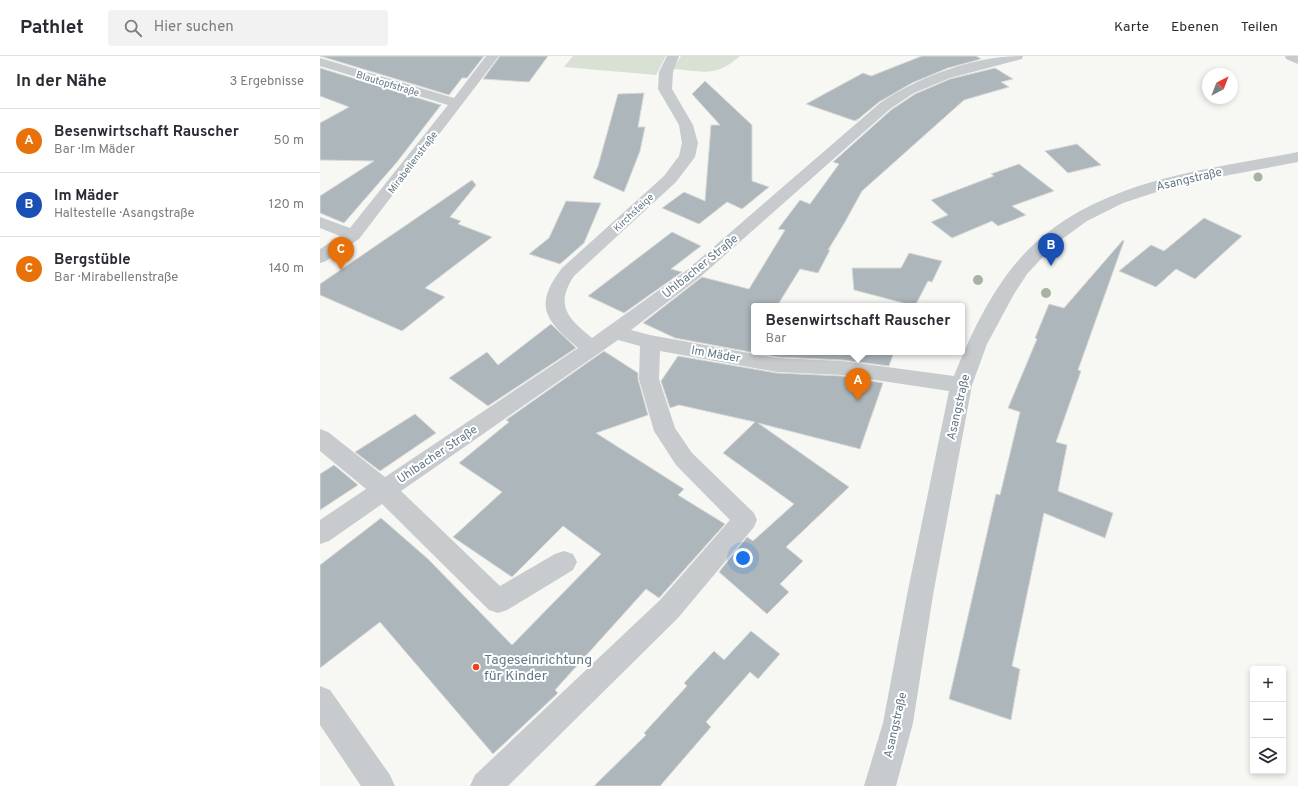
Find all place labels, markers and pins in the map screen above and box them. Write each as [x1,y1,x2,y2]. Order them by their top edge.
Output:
pin: B [1038,233,1064,266]
pin: C [328,237,354,270]
pin: A [845,368,871,401]
place label: Tageseinrichtung für Kinder [484,652,592,685]
marker: Tageseinrichtung für Kinder [471,662,481,672]

